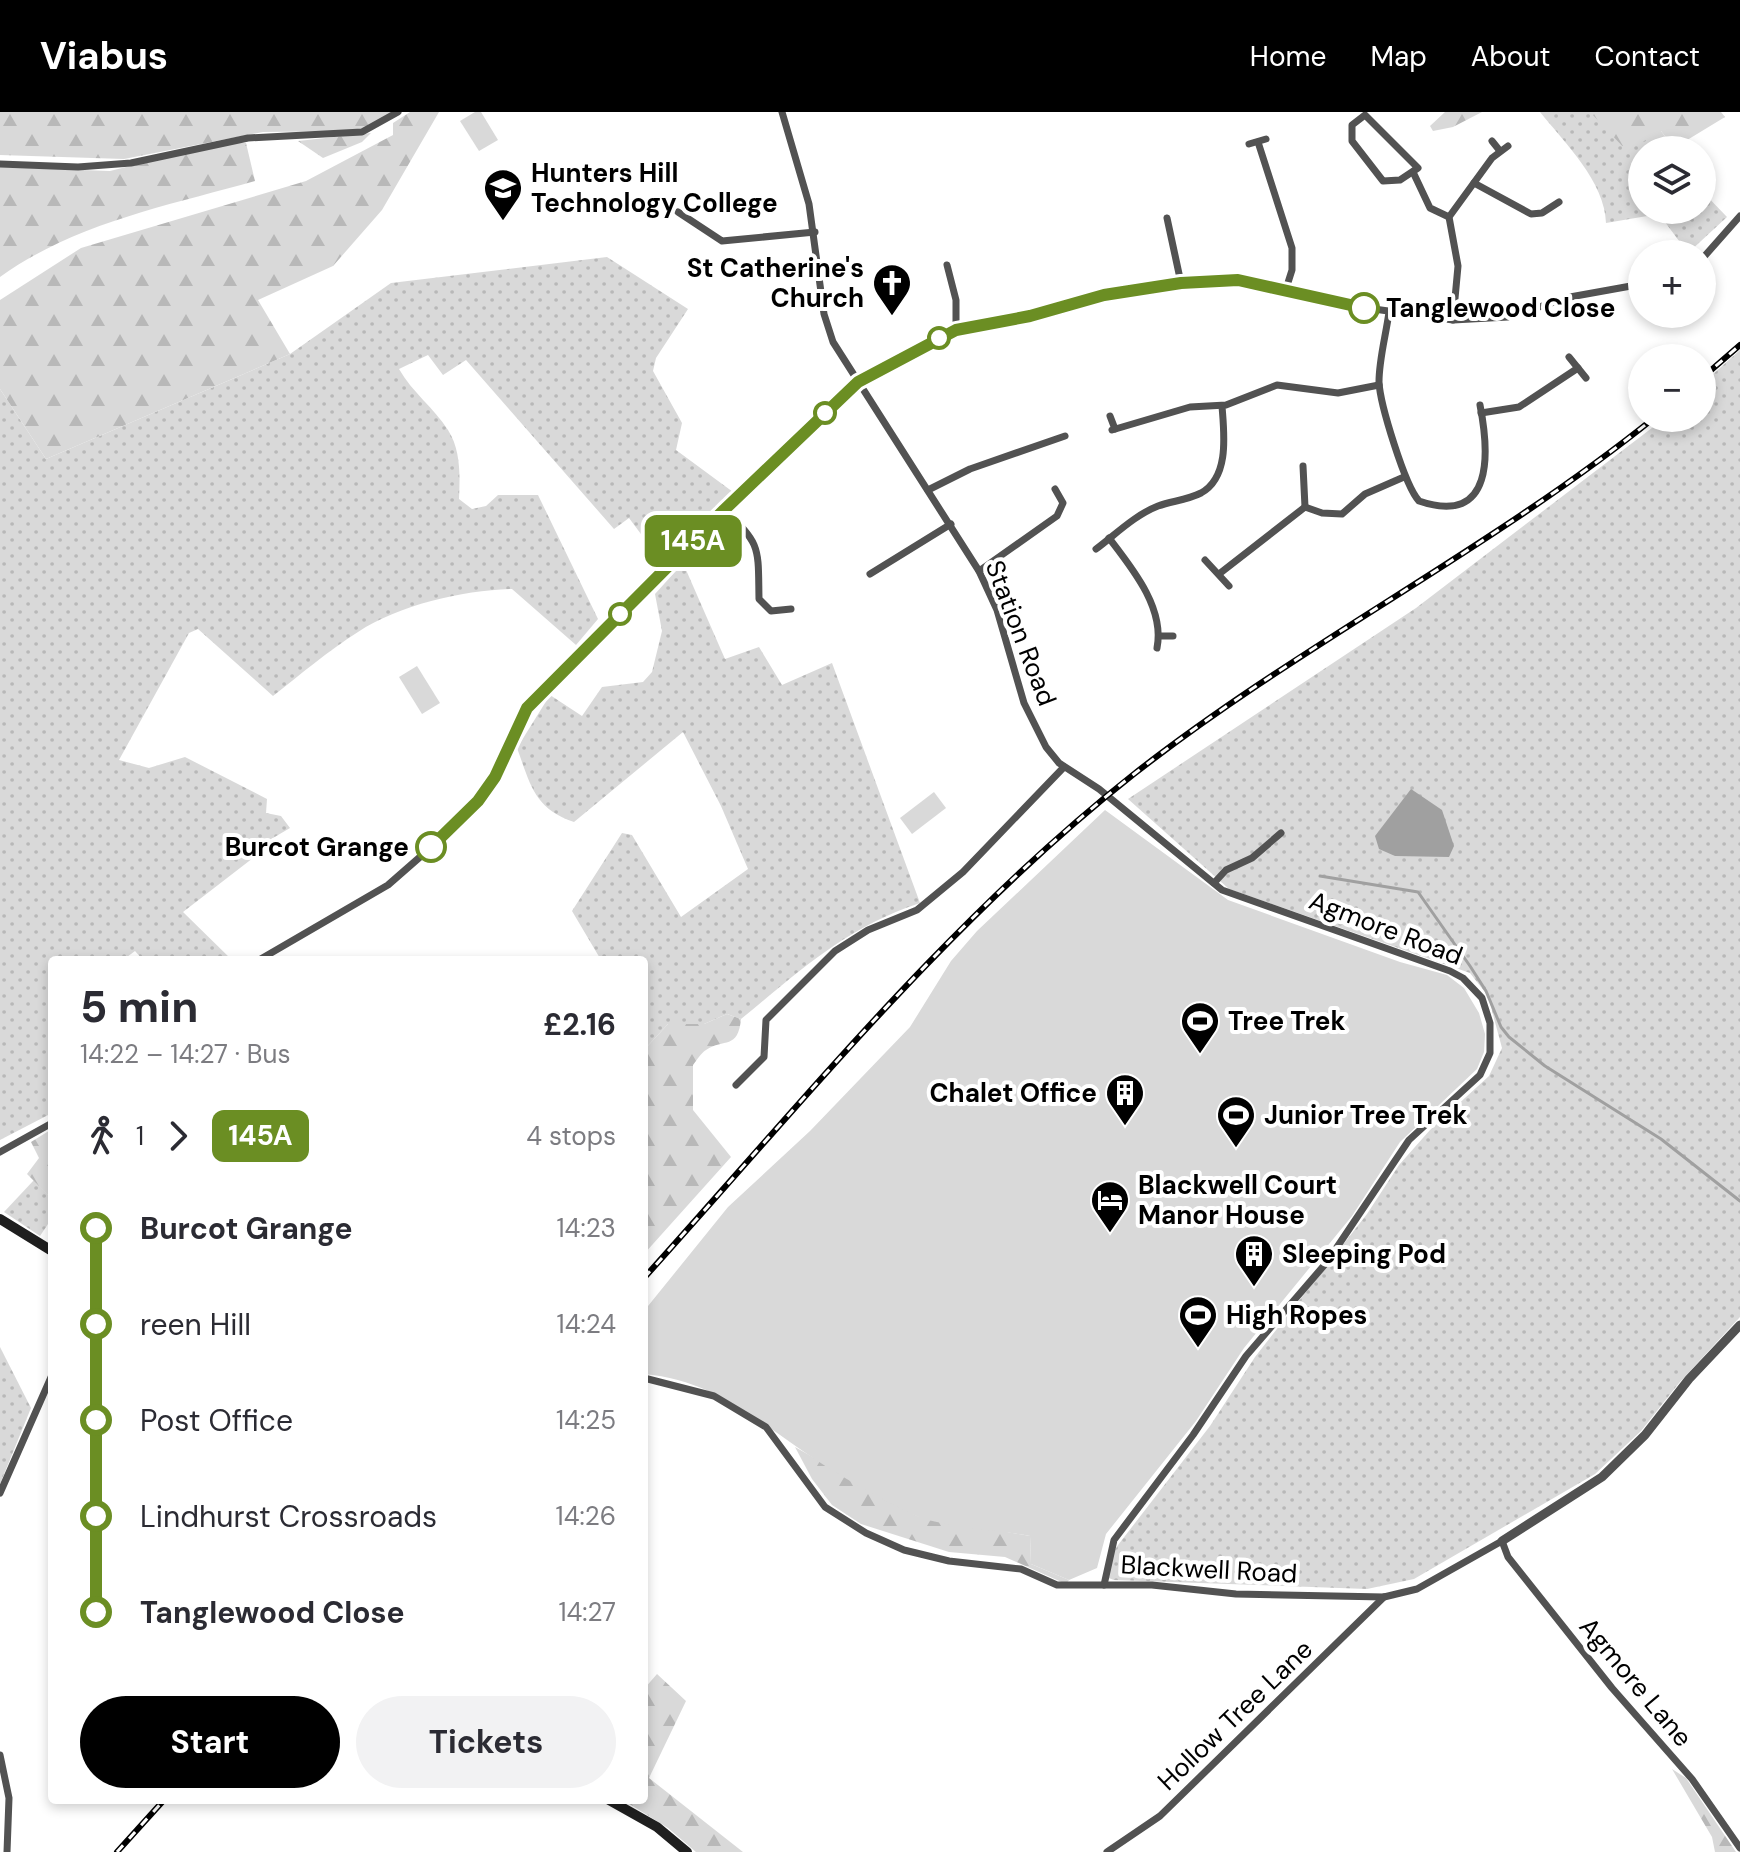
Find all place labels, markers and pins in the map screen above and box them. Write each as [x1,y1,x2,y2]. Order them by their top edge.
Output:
place label: Hunters Hill Technology College [531,156,778,220]
school or university icon: Hunters Hill Technology College [482,167,524,222]
place label: St Catherine's Church [687,251,864,315]
church icon: St Catherine's Church [871,262,913,317]
place label: Tanglewood Close [1386,291,1615,325]
marker: Tanglewood Close [1349,293,1379,323]
unlabelled marker [928,327,950,349]
unlabelled marker [814,402,836,424]
unlabelled marker [609,603,631,625]
place label: Burcot Grange [225,830,409,864]
marker: Burcot Grange [416,832,446,862]
sports icon: Tree Trek [1179,1000,1221,1055]
place label: Tree Trek [1228,1004,1346,1038]
building icon: Chalet Office [1104,1072,1146,1127]
place label: Chalet Office [929,1076,1097,1110]
sports icon: Junior Tree Trek [1215,1094,1257,1149]
place label: Junior Tree Trek [1264,1098,1467,1132]
place label: Blackwell Court Manor House [1138,1168,1337,1232]
hotel icon: Blackwell Court Manor House [1089,1179,1131,1234]
building icon: Sleeping Pod [1233,1233,1275,1288]
place label: Sleeping Pod [1282,1237,1446,1271]
sports icon: High Ropes [1177,1294,1219,1349]
place label: High Ropes [1226,1298,1367,1332]

